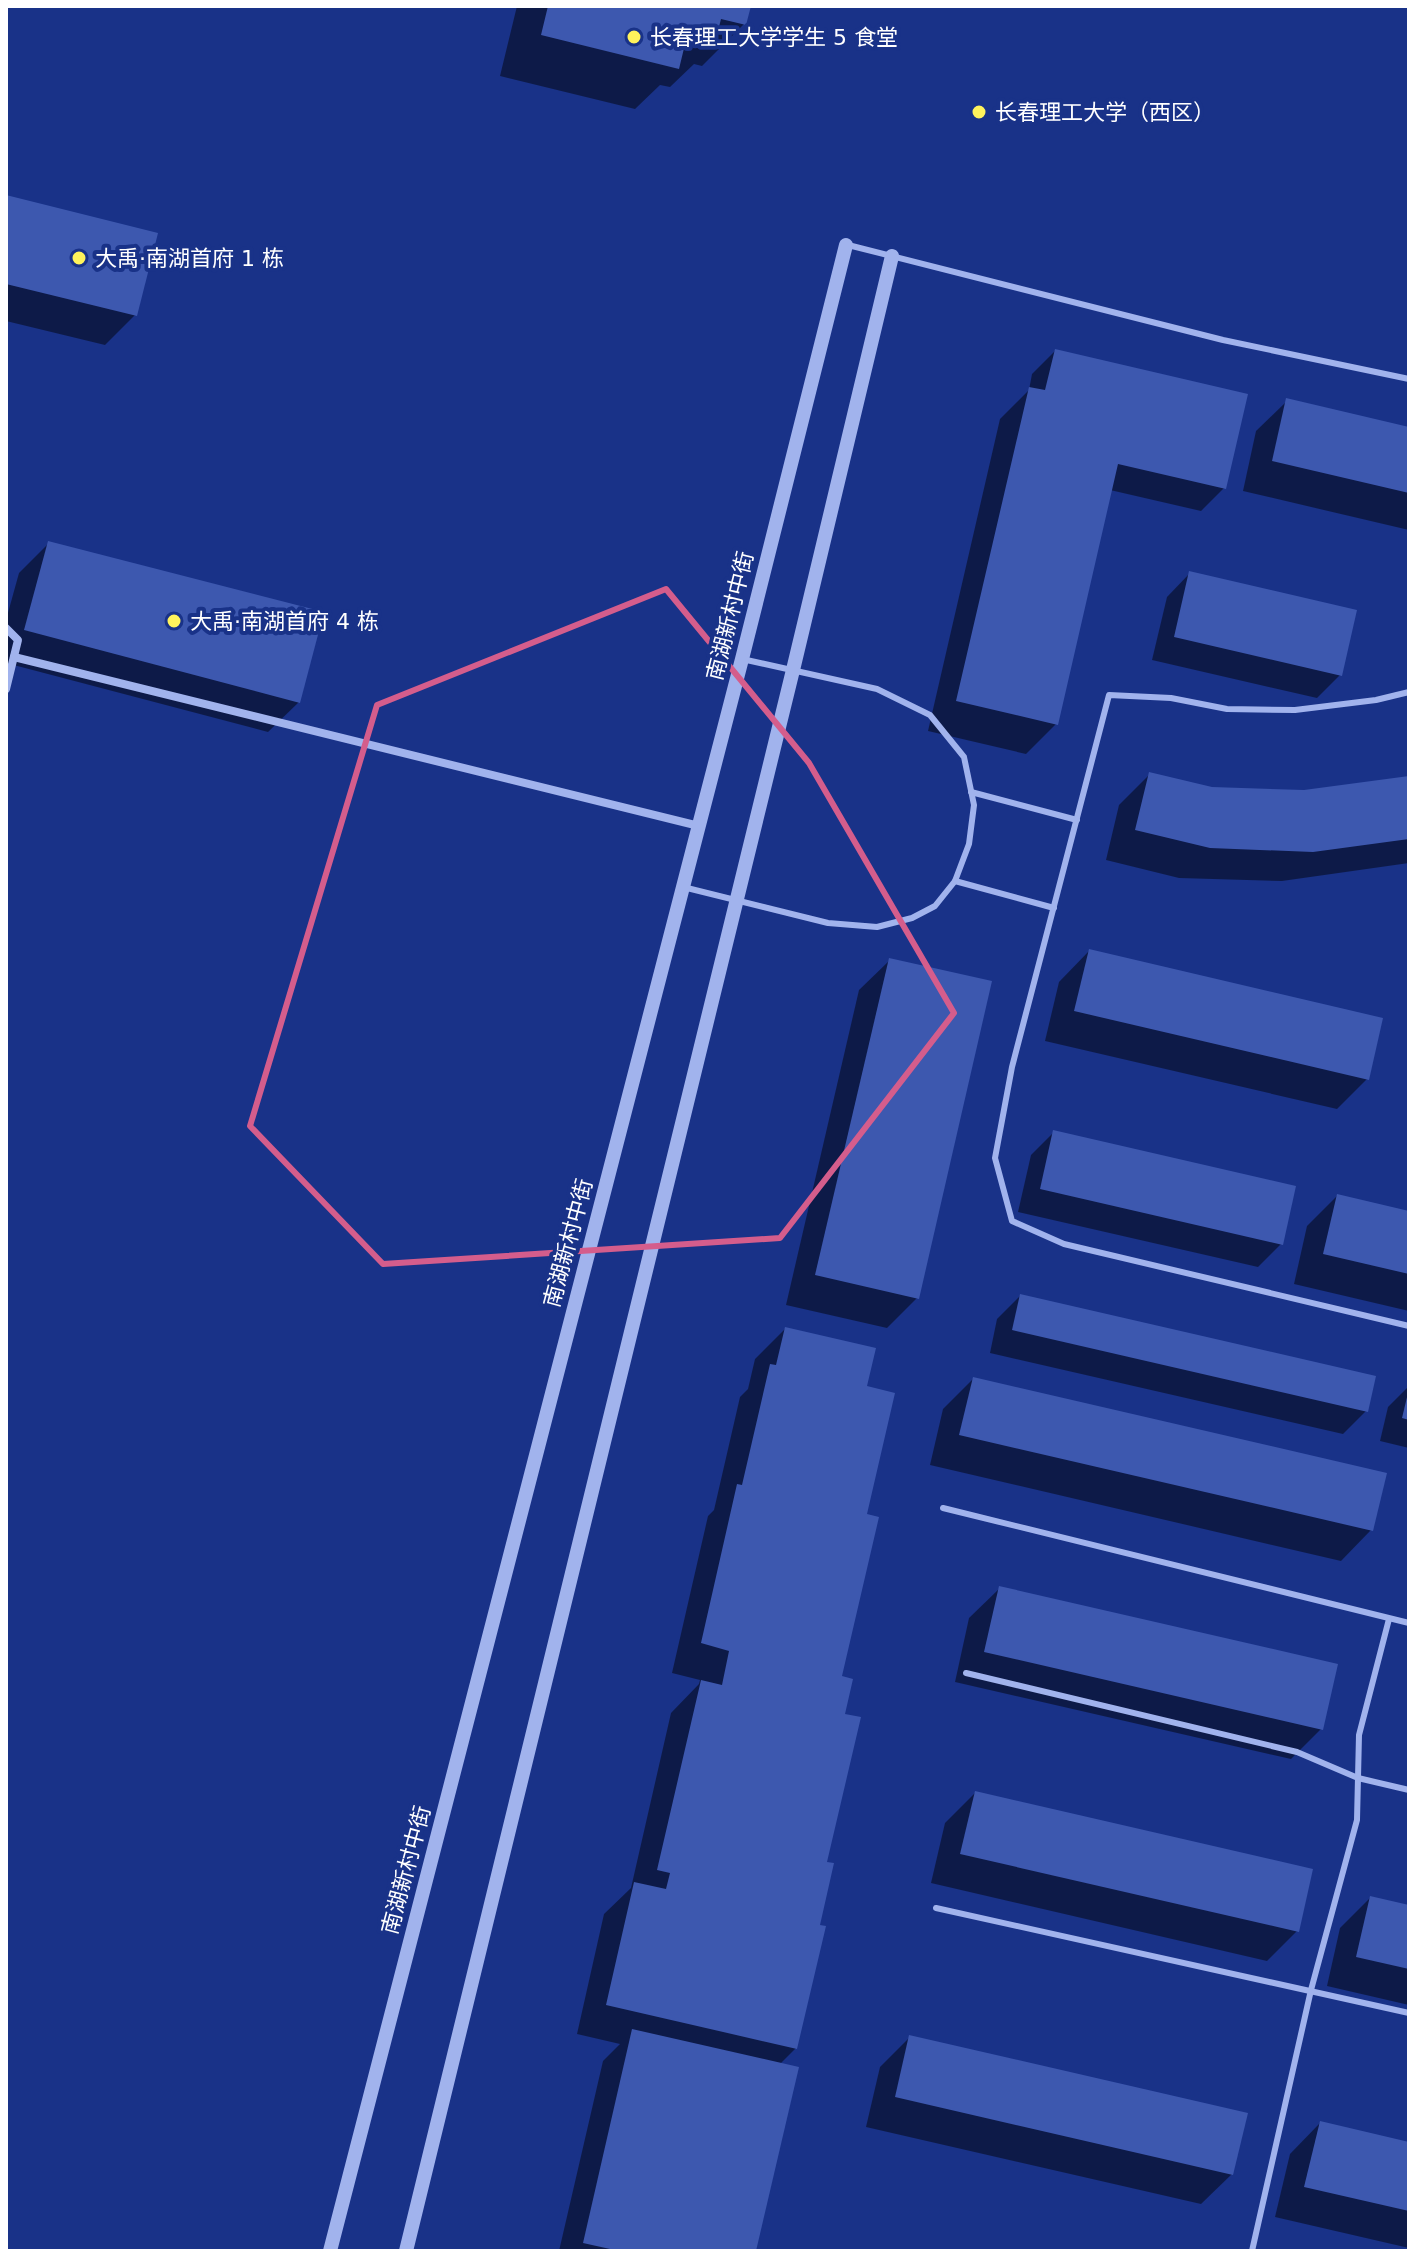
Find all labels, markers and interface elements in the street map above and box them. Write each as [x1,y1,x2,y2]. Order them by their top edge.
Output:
place label: 长春理工大学学生 5 食堂 [650,25,898,50]
marker: 长春理工大学学生 5 食堂 [625,28,643,46]
place label: 长春理工大学（西区） [995,100,1215,125]
marker: 长春理工大学（西区） [970,103,988,121]
place label: 大禹·南湖首府 1 栋 [95,246,284,271]
marker: 大禹·南湖首府 1 栋 [70,249,88,267]
street label: 南湖新村中街 [702,549,758,683]
place label: 大禹·南湖首府 4 栋 [190,609,379,634]
marker: 大禹·南湖首府 4 栋 [165,612,183,630]
street label: 南湖新村中街 [539,1176,597,1310]
street label: 南湖新村中街 [377,1803,435,1937]

